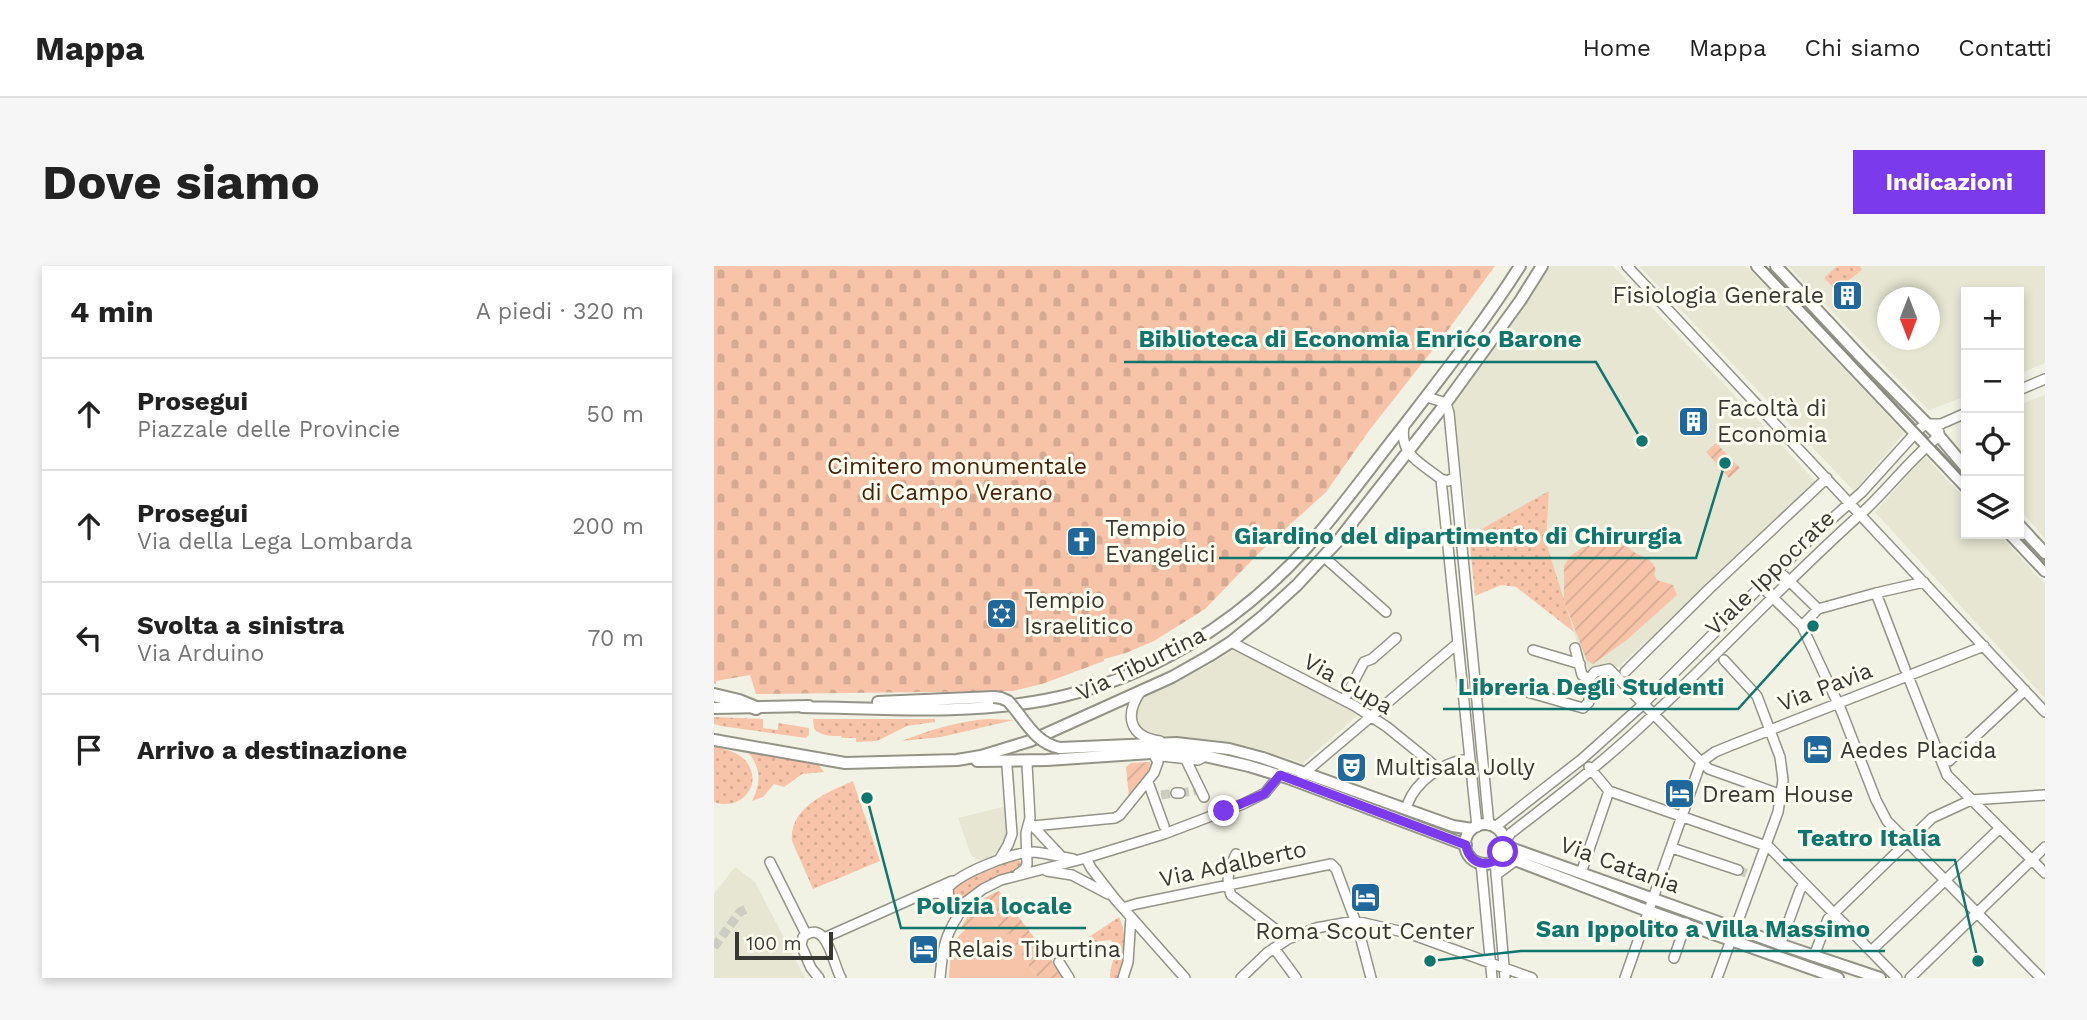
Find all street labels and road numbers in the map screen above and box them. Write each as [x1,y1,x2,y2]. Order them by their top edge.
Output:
street label: Viale Ippocrate [1700,505,1840,641]
street label: Via Tiburtina [1072,621,1210,707]
street label: Via Cupa [1298,648,1398,720]
street label: Via Pavia [1774,657,1876,717]
street label: Via Catania [1556,831,1684,899]
street label: Via Adalberto [1157,835,1309,893]

